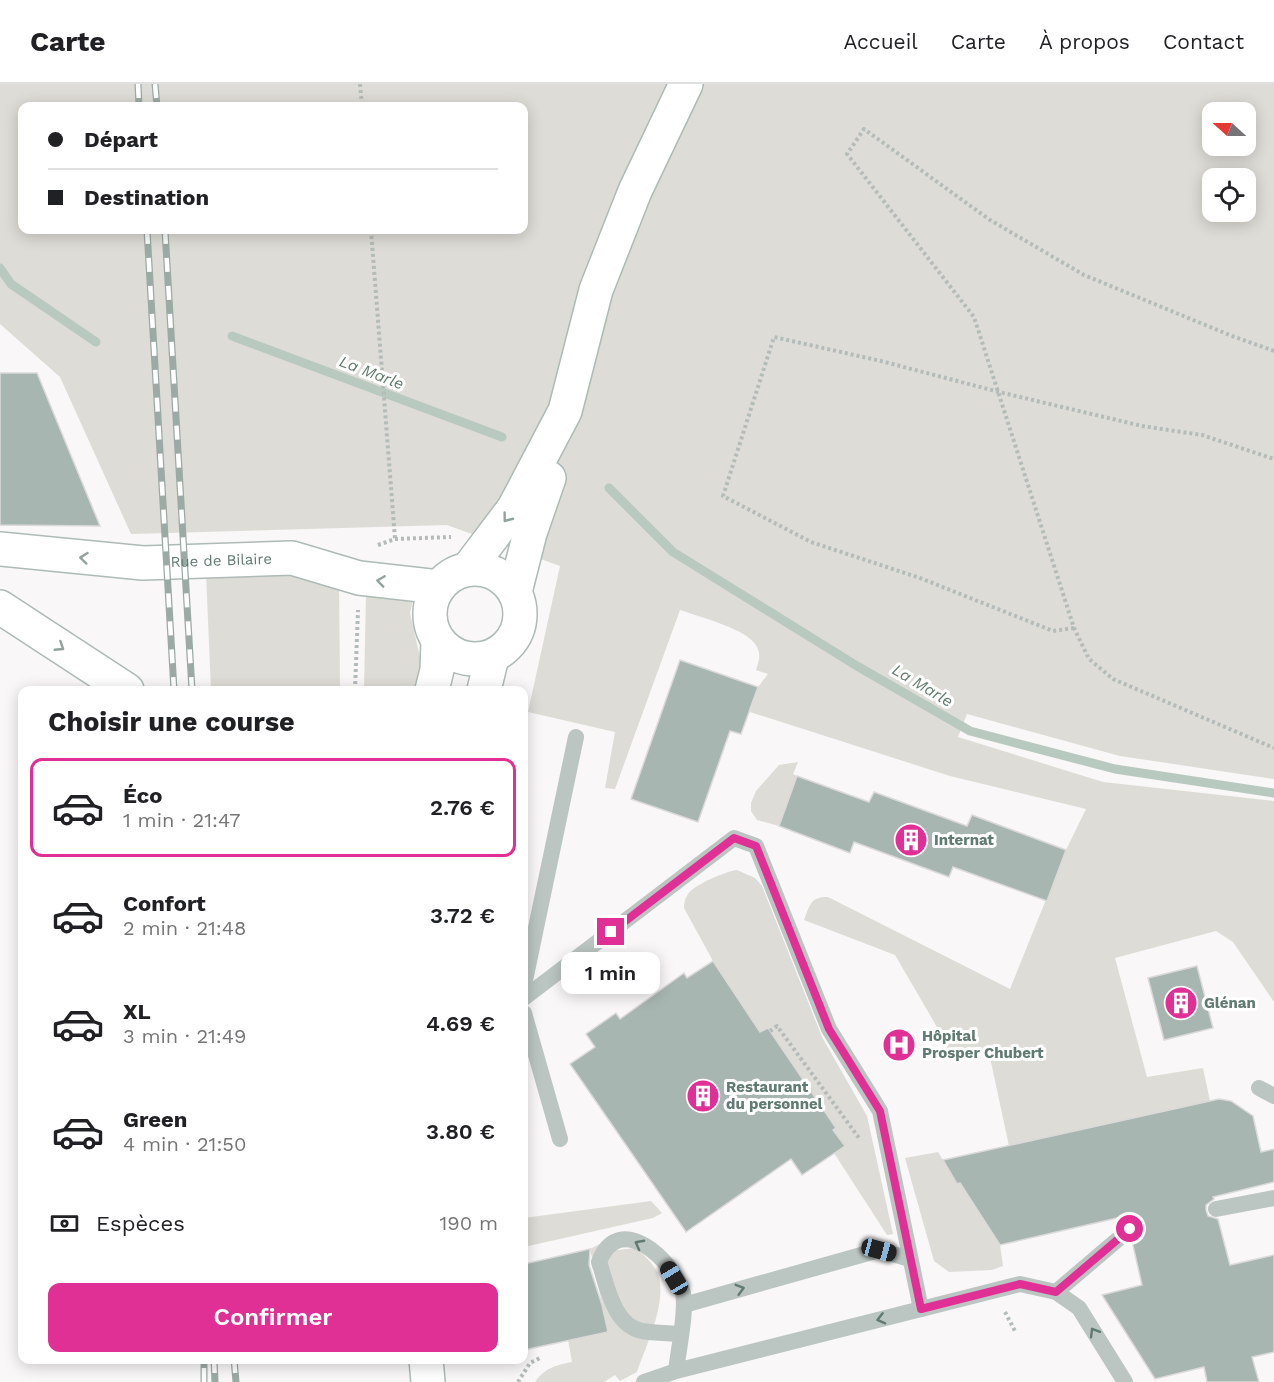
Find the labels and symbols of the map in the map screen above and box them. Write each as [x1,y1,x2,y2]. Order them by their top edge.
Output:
north arrow [1202,102,1256,156]
water label: La Marle [337,352,407,393]
one-way arrow [503,511,514,522]
street label: Rue de Bilaire [170,550,272,571]
one-way arrow [80,552,89,564]
one-way arrow [376,575,385,588]
one-way arrow [54,639,64,651]
water label: La Marle [889,660,957,711]
building icon: Internat [893,822,929,858]
place label: Internat [934,831,994,849]
route end [597,918,624,945]
callout: 1 min [562,953,660,995]
building icon: Glénan [1163,985,1199,1021]
place label: Glénan [1204,994,1256,1012]
hospital icon: Hôpital Prosper Chubert [881,1027,917,1063]
place label: Hôpital Prosper Chubert [922,1027,1044,1062]
building icon: Restaurant du personnel [685,1078,721,1114]
place label: Restaurant du personnel [726,1078,823,1113]
route start [1116,1215,1143,1242]
car [859,1237,899,1263]
one-way arrow [635,1240,645,1251]
car [657,1258,691,1298]
one-way arrow [735,1284,745,1297]
one-way arrow [876,1312,887,1324]
one-way arrow [1090,1328,1102,1338]

